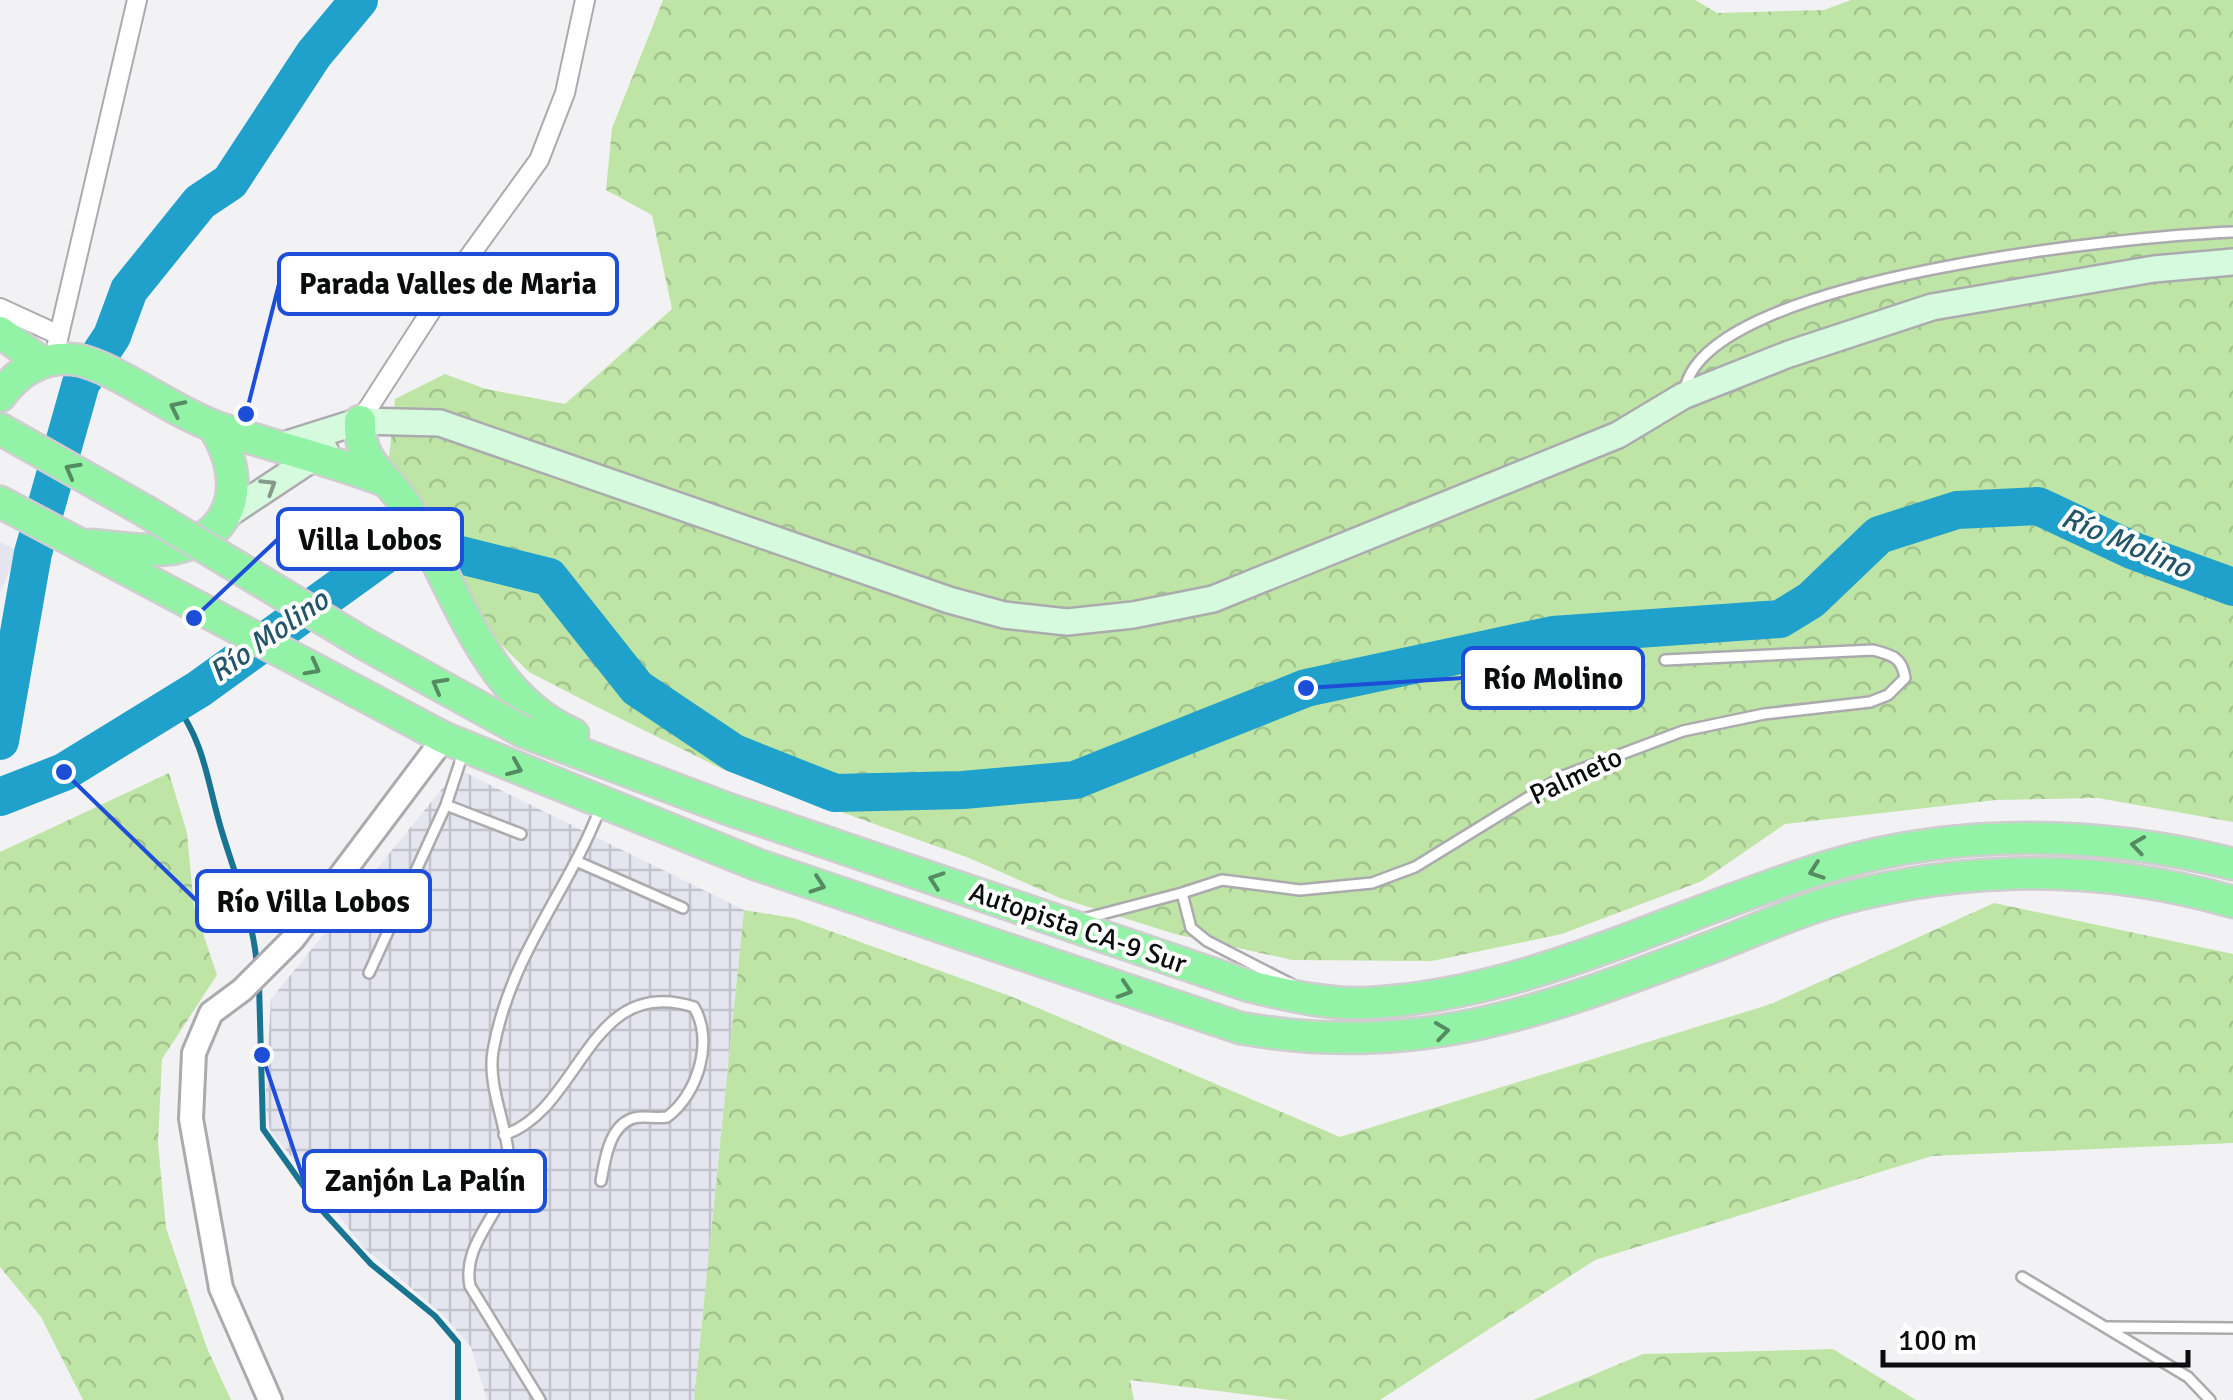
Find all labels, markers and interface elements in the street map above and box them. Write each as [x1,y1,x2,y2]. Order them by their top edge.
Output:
callout: Parada Valles de Maria [279,254,617,314]
text: Parada Valles de Maria [299,266,597,303]
one-way arrow [169,401,187,420]
one-way arrow [65,462,83,482]
one-way arrow [259,480,277,499]
water label: Río Molino [2056,499,2198,587]
callout: Villa Lobos [278,509,462,569]
text: Villa Lobos [298,522,442,559]
water label: Río Molino [202,581,337,690]
callout: Río Molino [1463,648,1643,708]
one-way arrow [302,656,320,675]
text: Río Molino [1483,661,1623,698]
one-way arrow [431,677,449,697]
street label: Palmeto [1524,740,1628,812]
one-way arrow [504,756,522,776]
one-way arrow [2129,836,2146,857]
one-way arrow [1809,859,1826,880]
callout: Río Villa Lobos [197,871,430,931]
one-way arrow [929,871,946,892]
one-way arrow [808,873,825,894]
street label: Autopista CA-9 Sur [965,875,1192,981]
text: Río Villa Lobos [216,884,410,921]
one-way arrow [1116,978,1133,998]
one-way arrow [1435,1021,1451,1042]
callout: Zanjón La Palín [304,1151,545,1211]
text: Zanjón La Palín [324,1163,526,1200]
scale bar [1883,1305,2188,1367]
text: 100 m [1898,1322,1977,1359]

